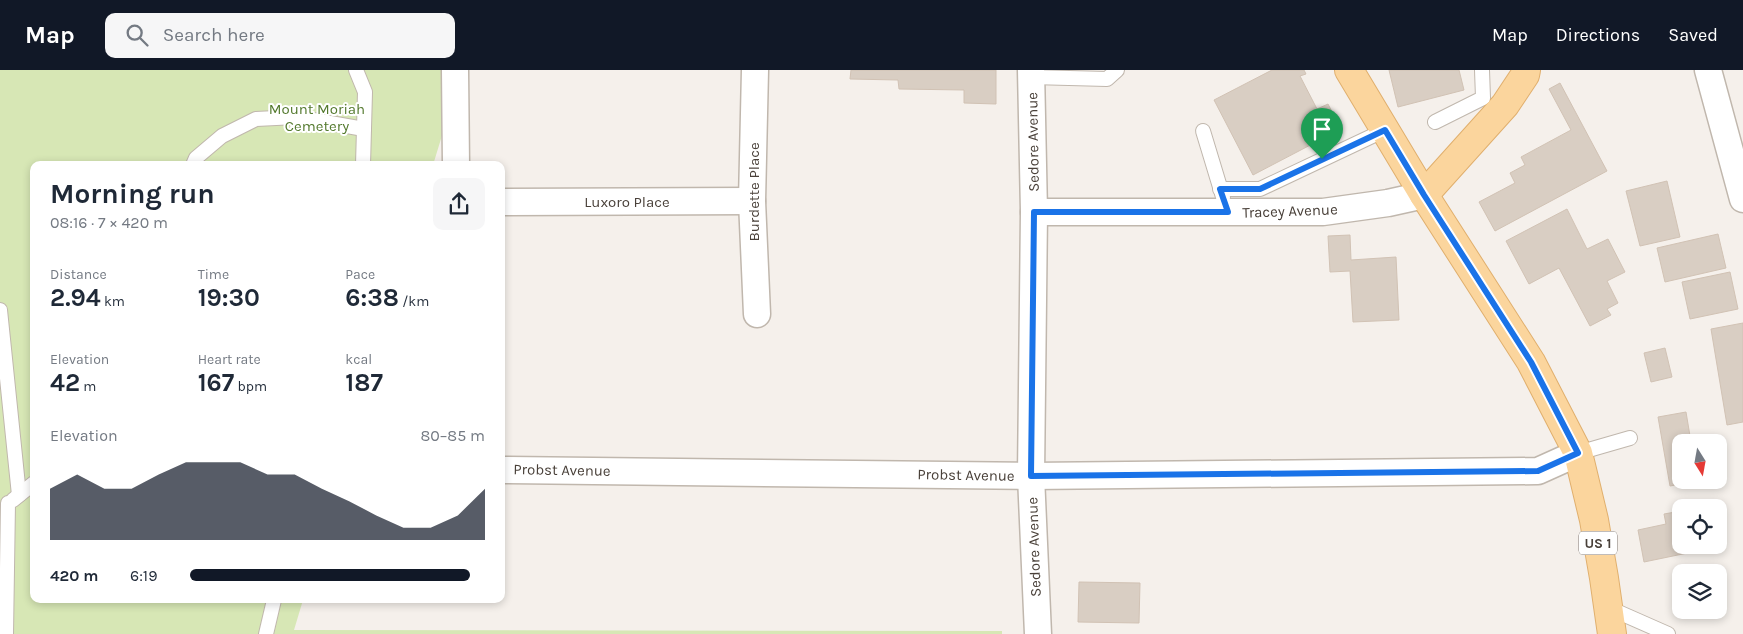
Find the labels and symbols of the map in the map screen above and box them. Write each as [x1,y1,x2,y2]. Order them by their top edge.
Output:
street label: Sedore Avenue [1023,92,1043,192]
park label: Mount Moriah Cemetery [269,100,365,135]
pin [1301,108,1343,159]
street label: Burdette Place [745,142,763,242]
street label: Luxoro Place [584,193,670,211]
street label: Tracey Avenue [1242,200,1338,222]
north arrow [1672,434,1728,489]
street label: Probst Avenue [513,460,611,480]
street label: Probst Avenue [917,465,1015,485]
street label: Sedore Avenue [1023,497,1045,597]
road number: US 1 [1579,532,1617,554]

